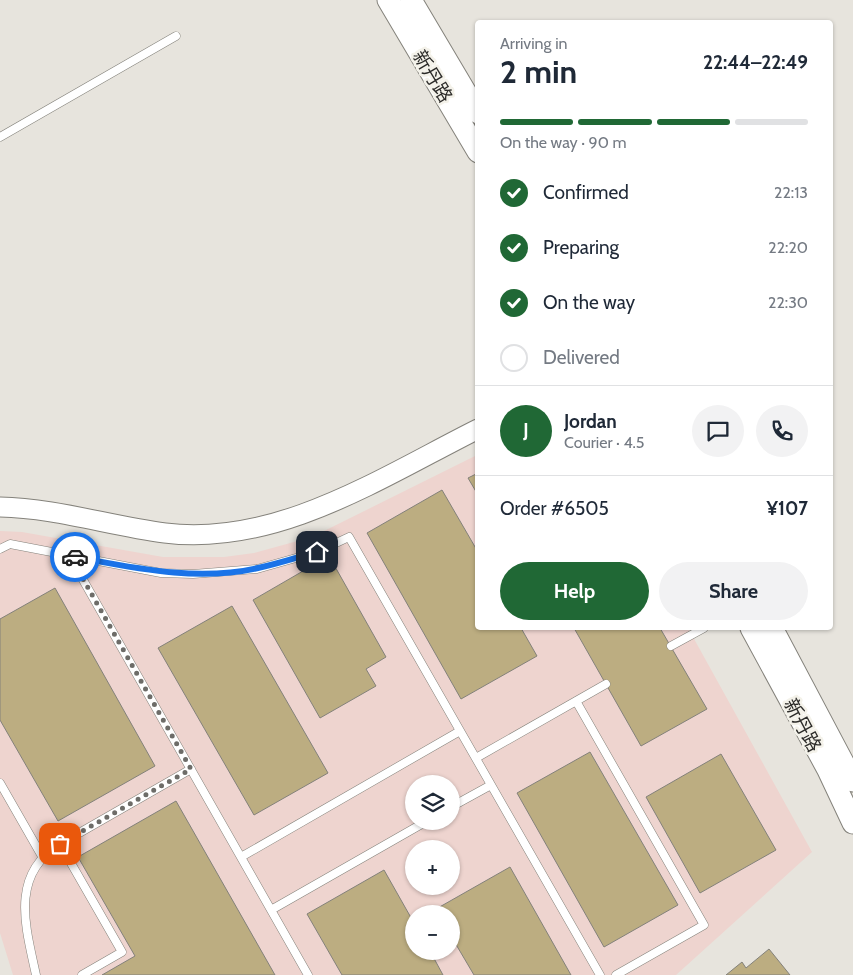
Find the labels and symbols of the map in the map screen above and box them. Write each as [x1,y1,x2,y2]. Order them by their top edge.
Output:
street label: 新丹路 [408,46,457,107]
pin [296,531,338,573]
courier [50,532,100,582]
street label: 新丹路 [779,695,826,756]
pin [39,823,81,865]

